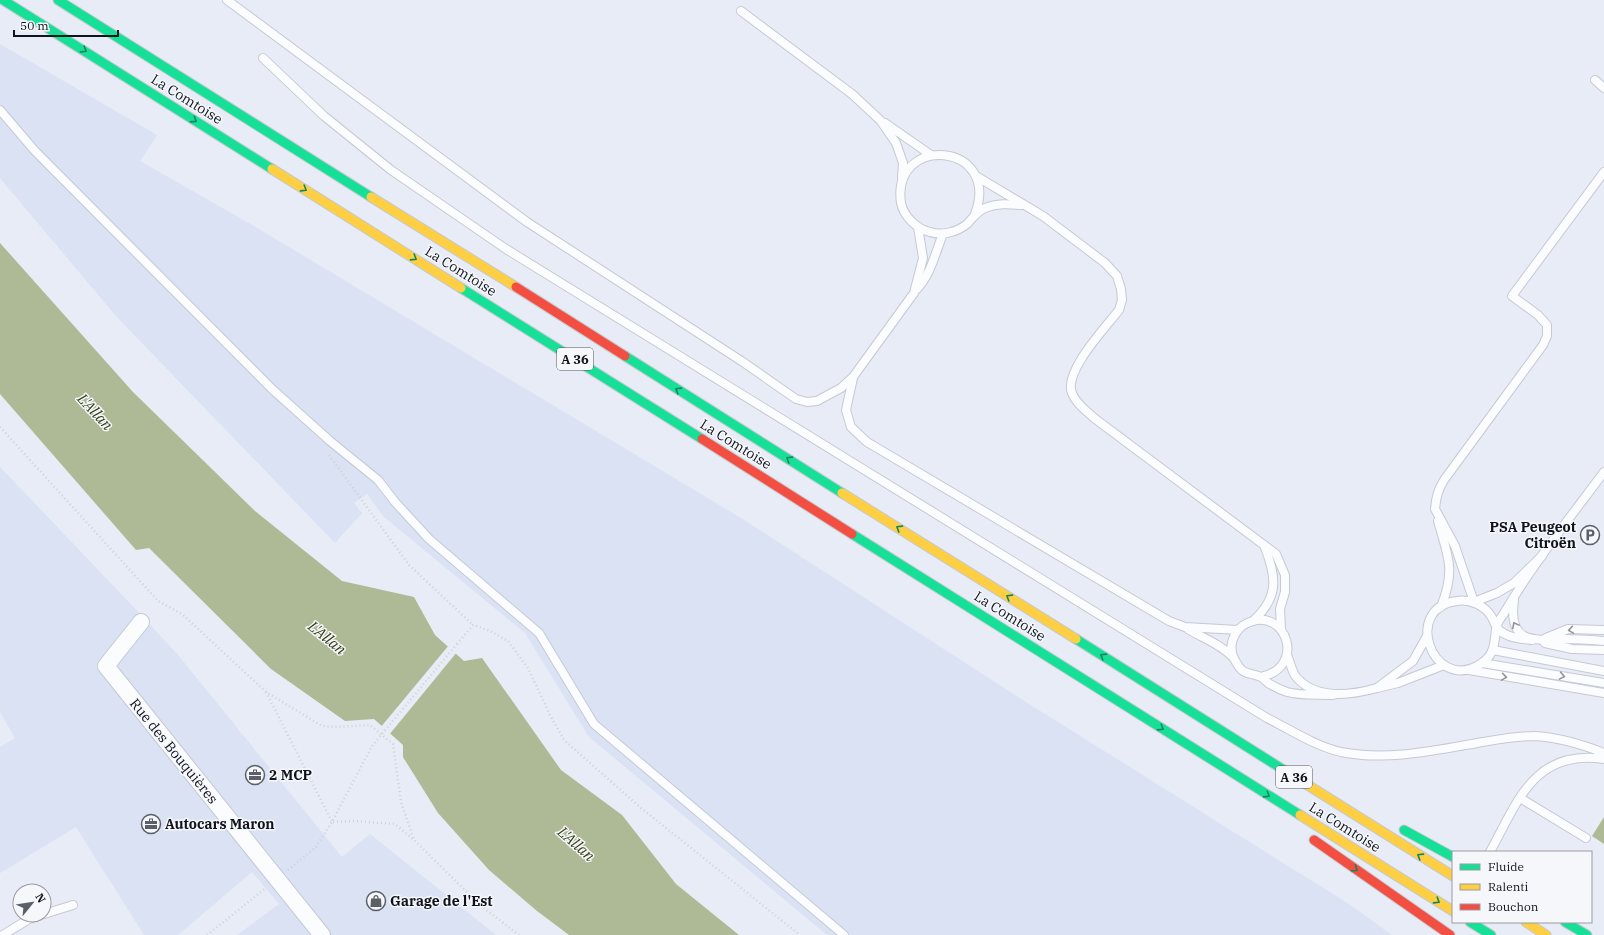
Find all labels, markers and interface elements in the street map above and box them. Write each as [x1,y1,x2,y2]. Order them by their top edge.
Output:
scale bar [14,12,118,38]
text: 50 m [20,18,49,33]
one-way arrow [80,46,87,53]
street label: La Comtoise [148,70,226,128]
one-way arrow [190,115,197,122]
one-way arrow [300,184,307,192]
street label: La Comtoise [422,242,500,300]
one-way arrow [410,253,417,261]
road number: A 36 [557,348,593,370]
one-way arrow [676,388,683,395]
water label: L'Allan [73,389,117,434]
street label: La Comtoise [697,415,775,473]
one-way arrow [786,457,793,464]
place label: PSA Peugeot Citroën [1490,518,1576,552]
parking icon: PSA Peugeot Citroën [1579,524,1601,546]
one-way arrow [896,526,903,533]
street label: La Comtoise [971,587,1049,645]
one-way arrow [1006,595,1013,602]
water label: L'Allan [304,616,350,659]
one-way arrow [1513,622,1520,629]
one-way arrow [1567,625,1574,634]
one-way arrow [1100,653,1107,661]
one-way arrow [1559,671,1565,680]
one-way arrow [1501,672,1508,681]
street label: Rue des Bouquières [126,695,222,807]
one-way arrow [1157,723,1164,730]
office icon: 2 MCP [244,764,266,786]
place label: 2 MCP [269,766,313,784]
road number: A 36 [1276,766,1312,788]
one-way arrow [1263,790,1270,797]
street label: La Comtoise [1306,798,1384,856]
office icon: Autocars Maron [140,813,162,835]
place label: Autocars Maron [165,815,275,833]
water label: L'Allan [553,822,599,865]
legend [1452,851,1592,923]
one-way arrow [1417,853,1424,860]
text: Fluide [1488,859,1524,874]
one-way arrow [1351,864,1358,871]
text: Ralenti [1488,879,1529,894]
north arrow [12,883,52,923]
shop icon: Garage de l'Est [365,890,387,912]
text: N [32,891,49,906]
place label: Garage de l'Est [390,892,493,910]
one-way arrow [1433,896,1440,904]
text: Bouchon [1488,899,1539,914]

